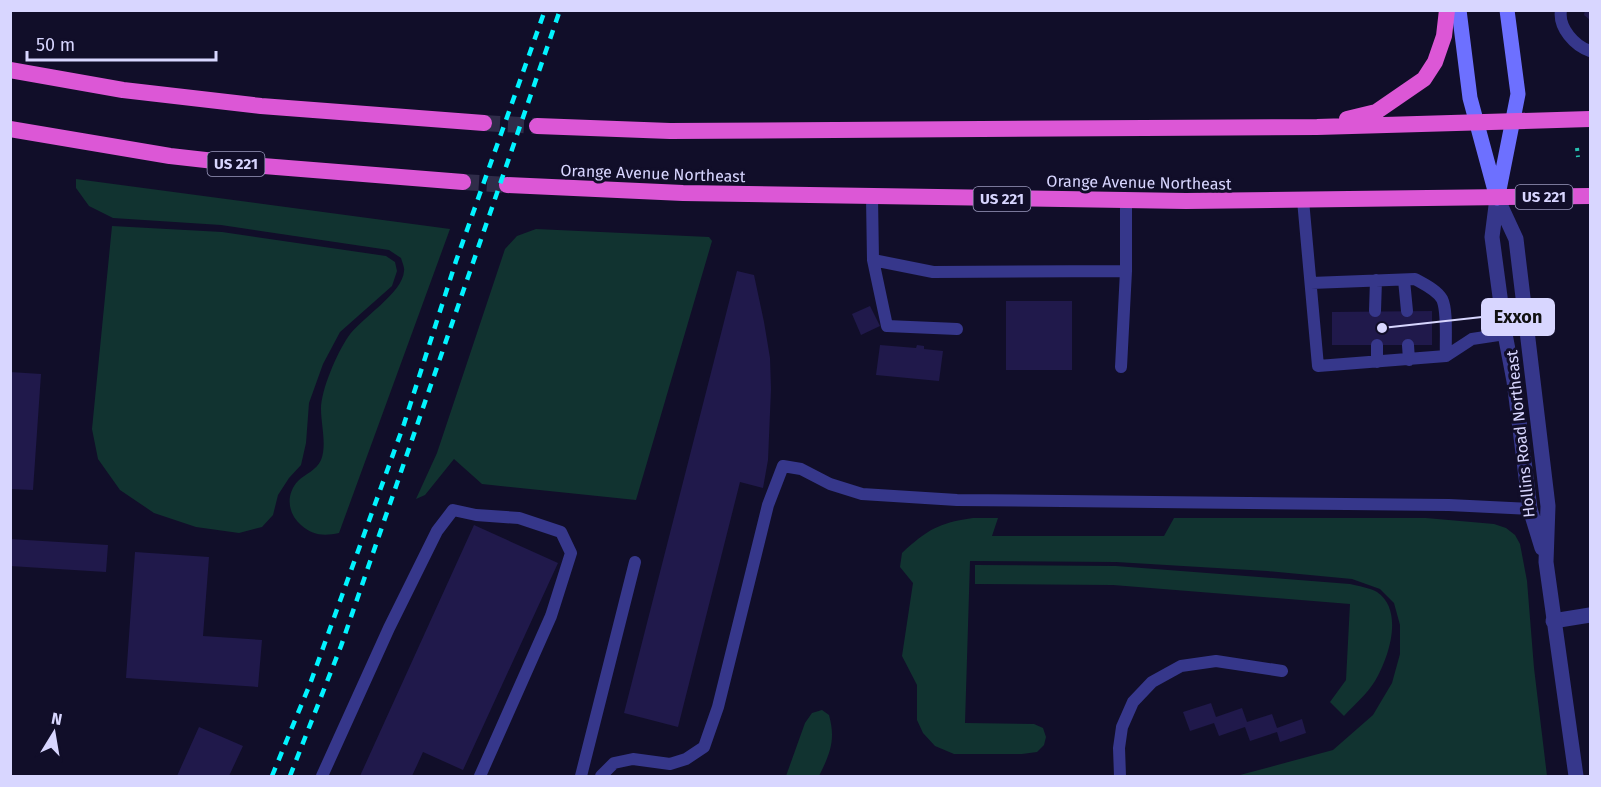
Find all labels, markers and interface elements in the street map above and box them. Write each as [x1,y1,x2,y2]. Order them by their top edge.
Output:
scale bar [27,24,216,62]
text: 50 m [36,34,75,56]
road number: US 221 [208,152,264,176]
street label: Orange Avenue Northeast [560,161,746,186]
street label: Orange Avenue Northeast [1046,171,1232,194]
road number: US 221 [1516,185,1572,209]
road number: US 221 [974,187,1030,211]
callout: Exxon [1482,299,1554,335]
text: Exxon [1494,306,1542,328]
street label: Hollins Road Northeast [1502,349,1539,519]
north arrow [24,703,84,763]
text: N [50,708,64,729]

